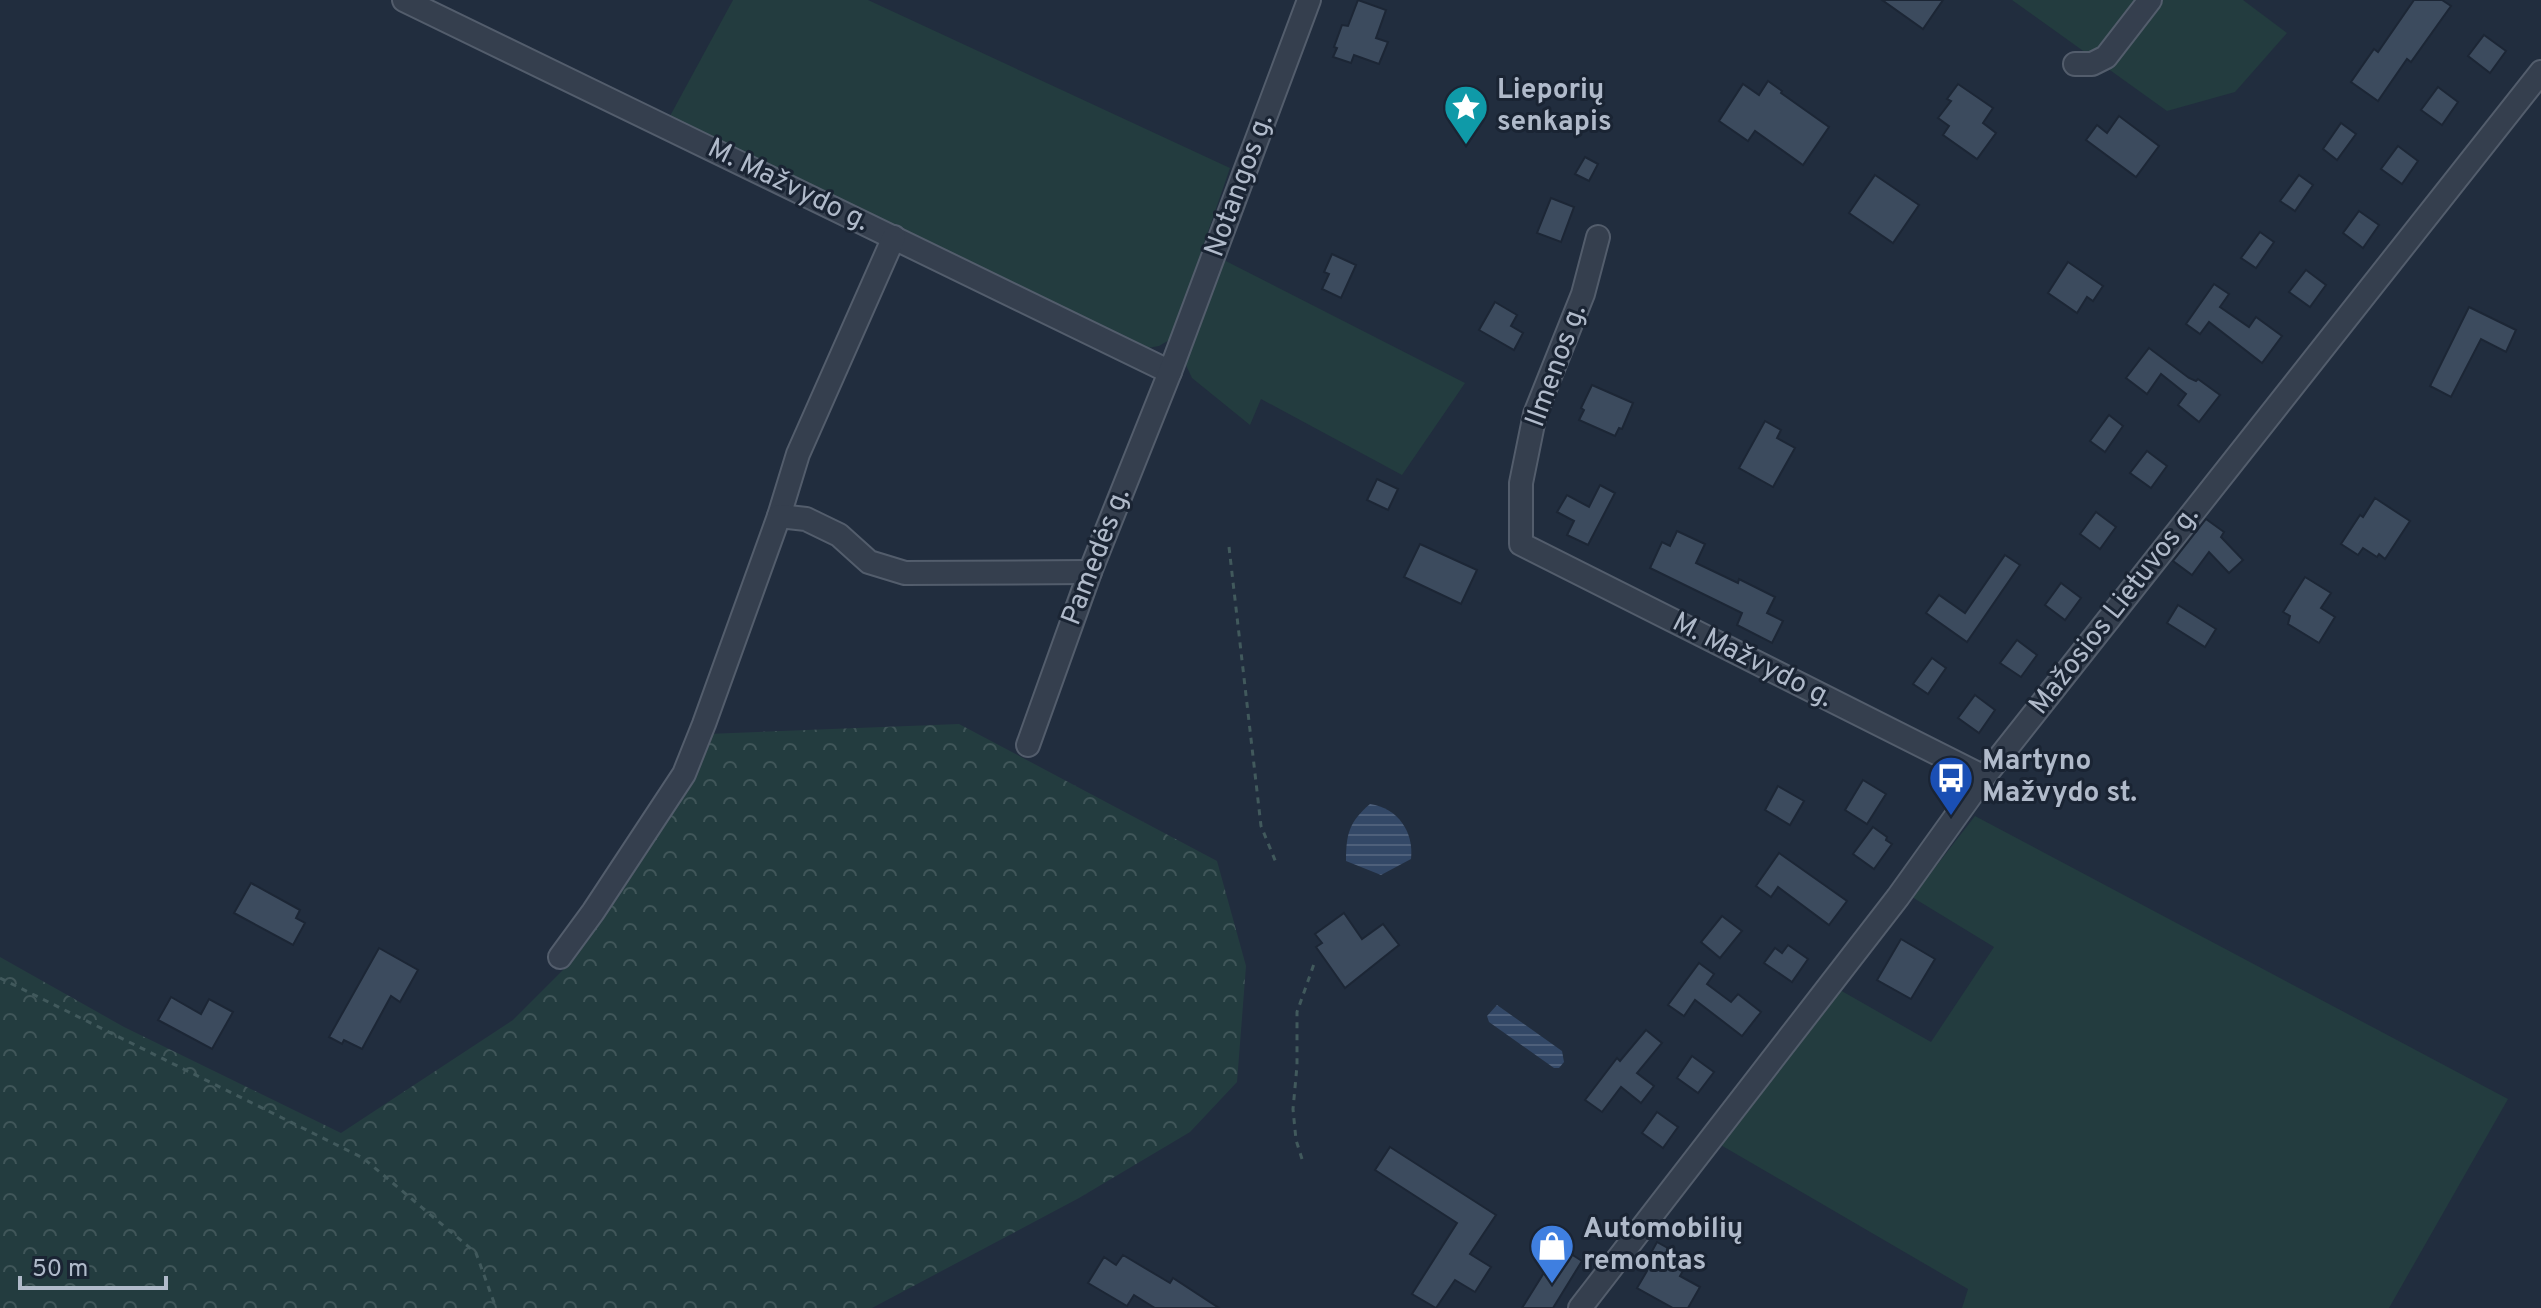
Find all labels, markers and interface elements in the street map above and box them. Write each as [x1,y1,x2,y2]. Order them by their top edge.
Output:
place label: Lieporių senkapis [1497,73,1612,141]
place icon: Lieporių senkapis [1442,83,1490,146]
street label: Notangos g. [1198,110,1282,262]
street label: M. Mažvydo g. [701,131,875,241]
street label: Ilmenos g. [1518,300,1596,432]
street label: Pamedės g. [1054,483,1140,631]
street label: Mažosios Lietuvos g. [2022,499,2208,723]
street label: M. Mažvydo g. [1666,605,1838,717]
place label: Martyno Mažvydo st. [1982,744,2137,812]
bus stop icon: Martyno Mažvydo st. [1927,754,1975,817]
place label: Automobilių remontas [1583,1212,1743,1280]
shop icon: Automobilių remontas [1528,1222,1576,1285]
scale bar [20,1240,166,1290]
text: 50 m [32,1255,88,1285]

